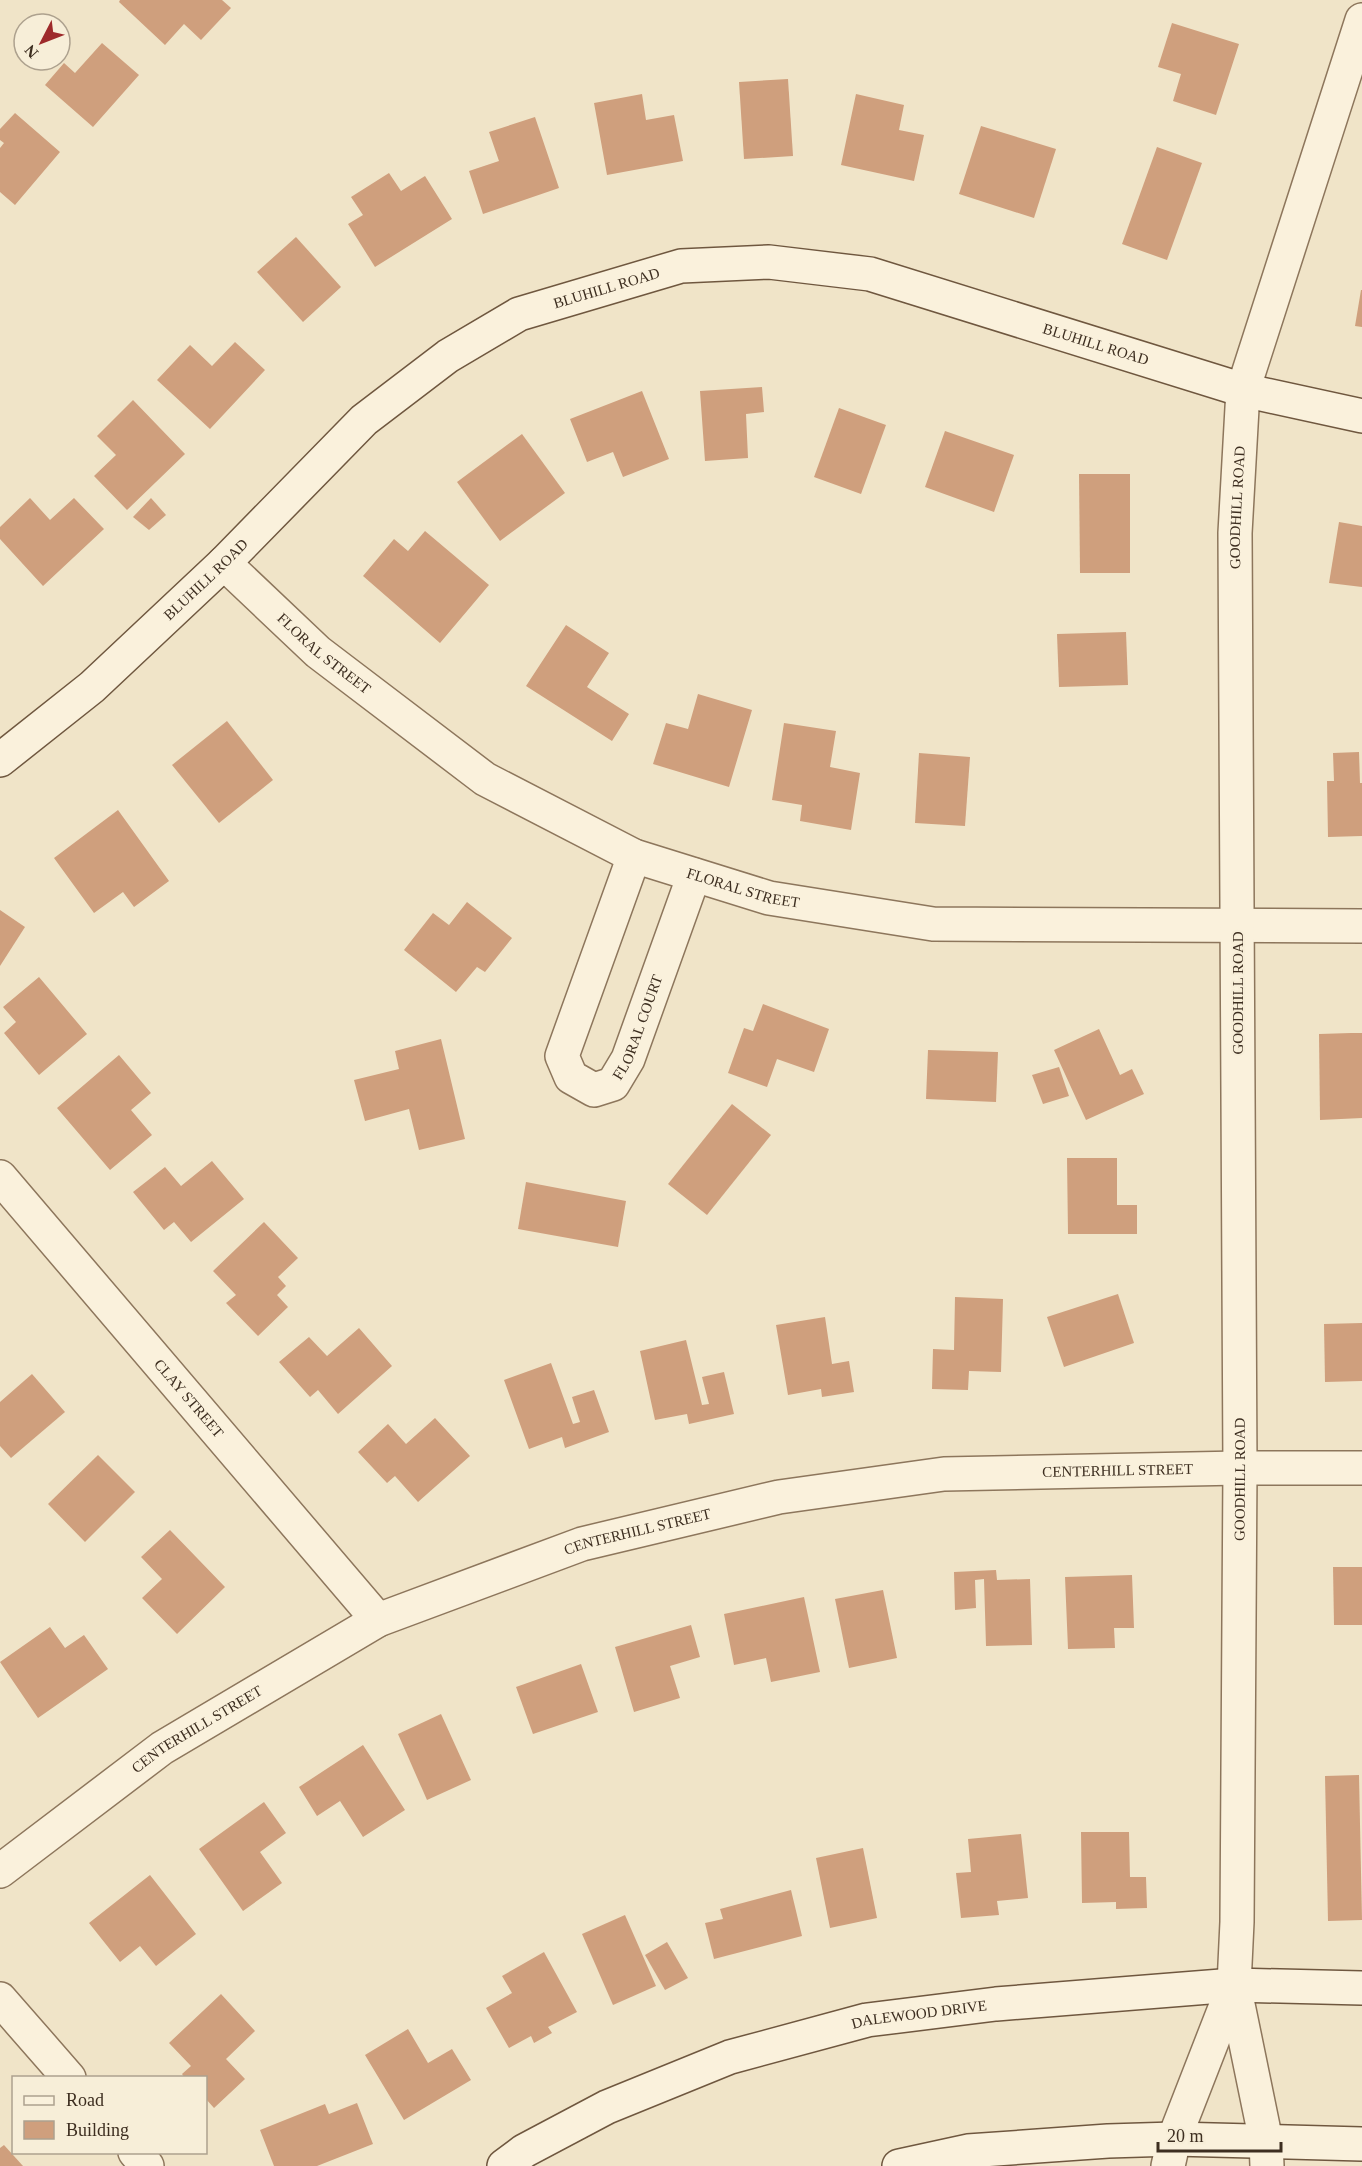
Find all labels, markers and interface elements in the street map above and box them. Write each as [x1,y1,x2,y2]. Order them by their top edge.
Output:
north arrow [12,12,72,72]
text: N [21,41,41,62]
street label: BLUHILL ROAD [551,265,662,311]
street label: BLUHILL ROAD [1041,320,1151,368]
street label: GOODHILL ROAD [1227,445,1248,569]
street label: BLUHILL ROAD [161,536,251,623]
street label: FLORAL STREET [274,610,374,697]
street label: FLORAL STREET [685,865,801,911]
street label: GOODHILL ROAD [1230,931,1246,1055]
street label: FLORAL COURT [609,973,666,1083]
street label: CLAY STREET [151,1356,227,1441]
street label: GOODHILL ROAD [1232,1418,1248,1541]
street label: CENTERHILL STREET [1042,1461,1193,1480]
street label: CENTERHILL STREET [562,1506,712,1558]
street label: CENTERHILL STREET [129,1682,265,1776]
street label: DALEWOOD DRIVE [850,1997,988,2032]
legend [12,2076,207,2154]
text: Road [66,2090,104,2110]
scale bar [1158,2115,1281,2153]
text: Building [66,2120,129,2140]
text: 20 m [1167,2126,1204,2146]

